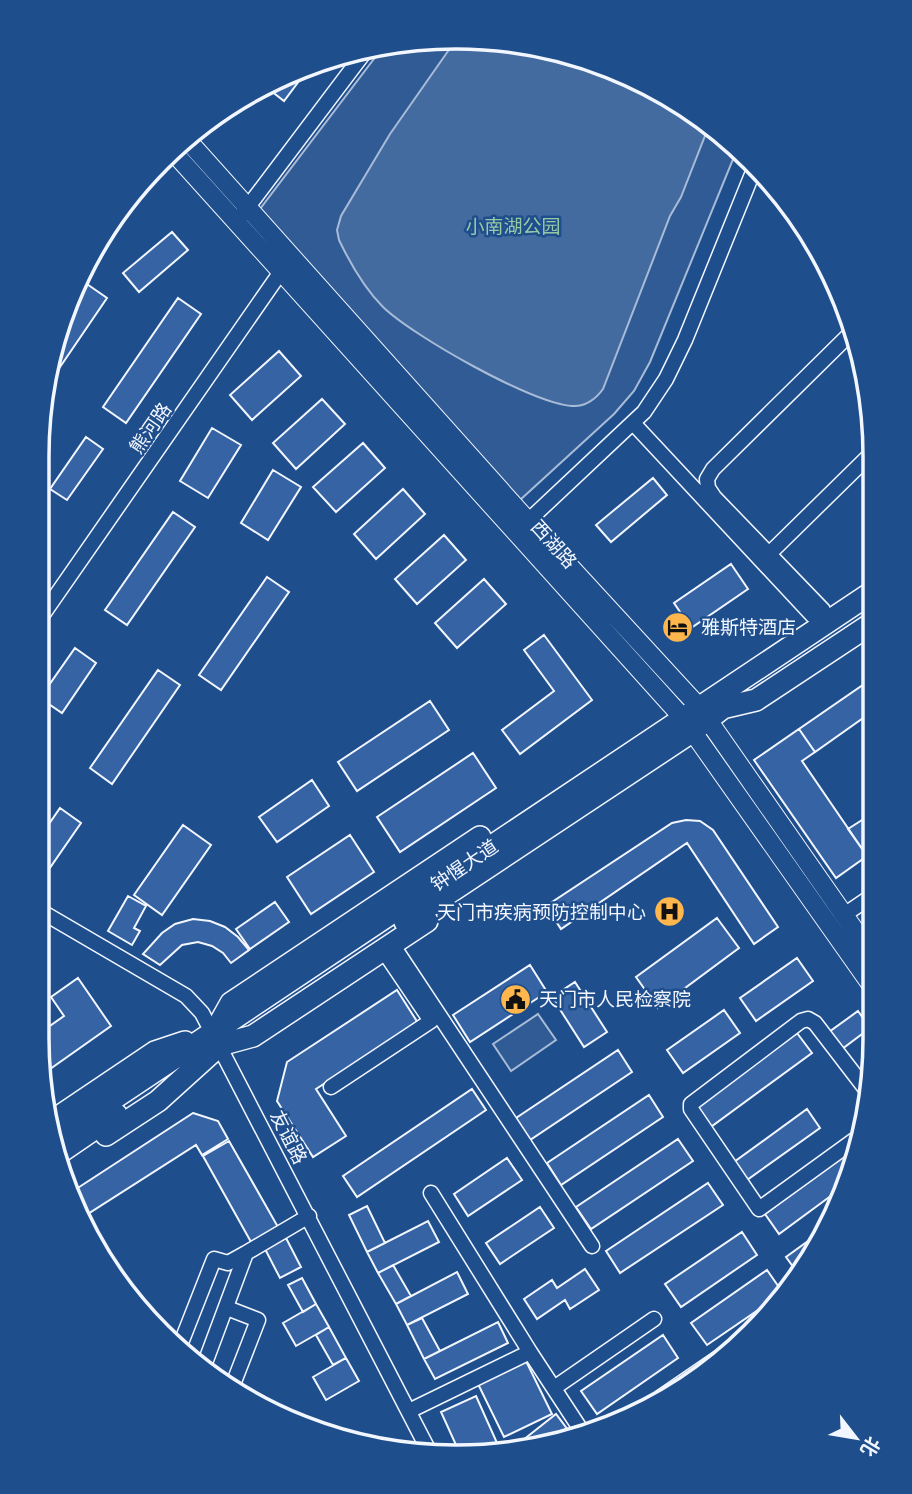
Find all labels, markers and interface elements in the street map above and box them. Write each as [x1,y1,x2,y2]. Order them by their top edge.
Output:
park label: 小南湖公园 [465,214,561,237]
street label: 熊河路 [124,398,175,458]
street label: 西湖路 [527,515,582,573]
hotel icon: 雅斯特酒店 [661,610,695,644]
place label: 雅斯特酒店 [701,615,796,638]
street label: 钟惺大道 [426,834,502,895]
hospital icon: 天门市疾病预防控制中心 [652,895,686,929]
place label: 天门市疾病预防控制中心 [437,900,646,923]
public building icon: 天门市人民检察院 [499,982,533,1016]
place label: 天门市人民检察院 [539,987,691,1010]
street label: 友谊路 [266,1106,313,1167]
north arrow [821,1403,891,1473]
text: 北 [856,1433,886,1461]

